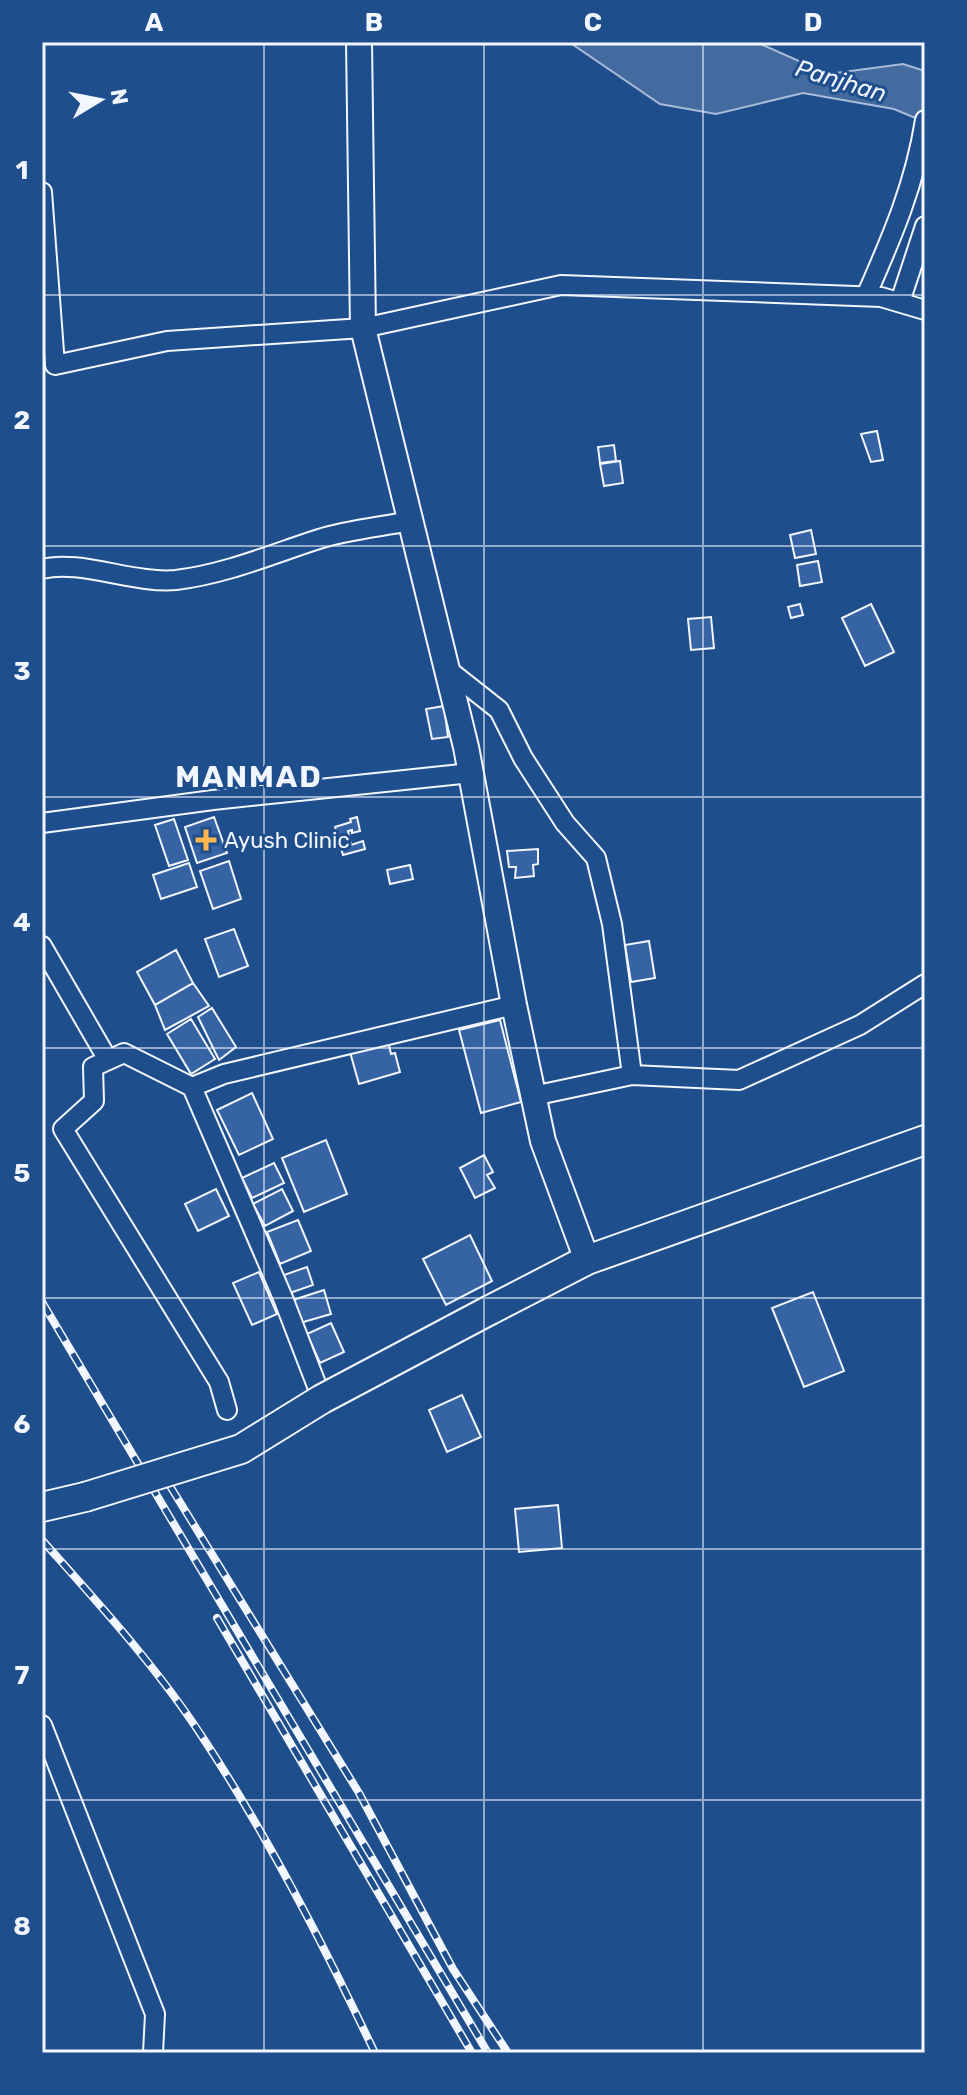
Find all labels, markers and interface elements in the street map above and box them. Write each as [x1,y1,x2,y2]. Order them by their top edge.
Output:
text: A [145,7,164,38]
text: B [365,7,383,38]
text: C [584,7,602,38]
text: D [804,7,822,38]
water label: Panjhan [792,54,890,108]
north arrow [60,60,140,140]
text: N [105,86,134,107]
text: 1 [16,155,28,186]
text: 2 [14,405,30,436]
text: 3 [13,656,31,687]
district label: MANMAD [175,759,323,795]
place label: Ayush Clinic [224,827,350,854]
marker: Ayush Clinic [195,829,217,851]
text: 4 [13,907,31,938]
text: 5 [14,1158,30,1189]
text: 6 [14,1409,31,1440]
text: 7 [15,1660,30,1691]
text: 8 [13,1911,31,1942]

